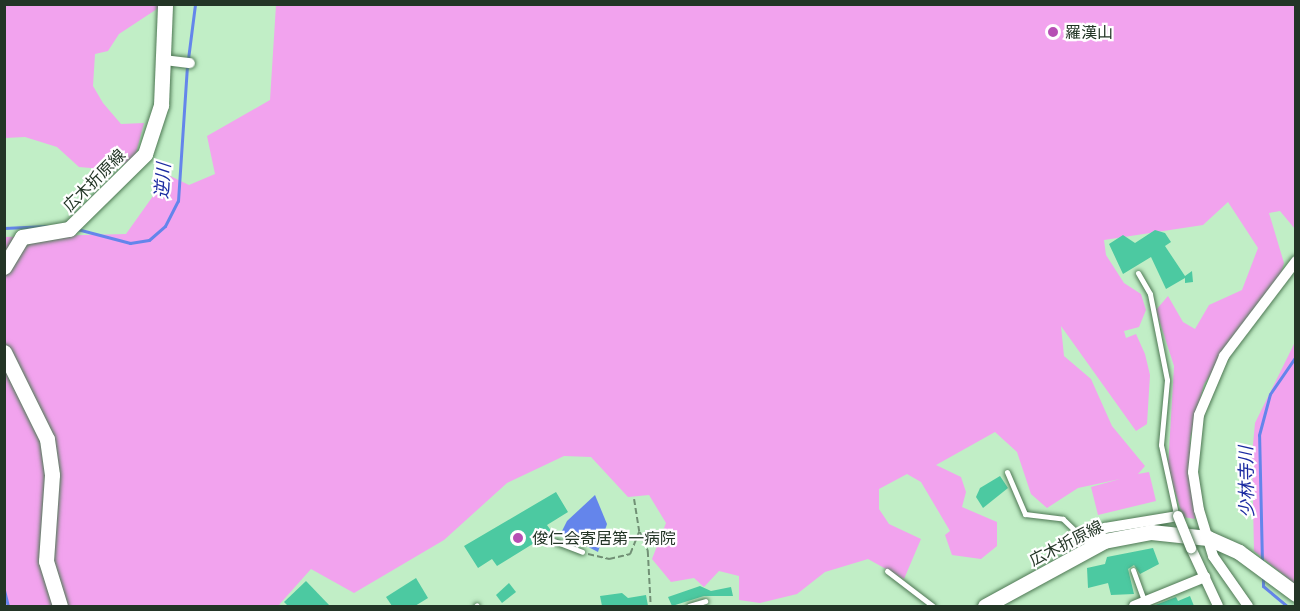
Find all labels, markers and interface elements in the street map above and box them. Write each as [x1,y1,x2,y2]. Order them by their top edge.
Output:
place label: 羅漢山 [1065,22,1113,42]
marker: 羅漢山 [1046,25,1060,39]
street label: 広木折原線 [59,145,129,215]
water label: 逆川 [151,162,175,200]
water label: 少林寺川 [1236,446,1258,518]
street label: 広木折原線 [1026,516,1106,570]
place label: 俊仁会寄居第一病院 [532,528,676,548]
marker: 俊仁会寄居第一病院 [509,529,527,547]

